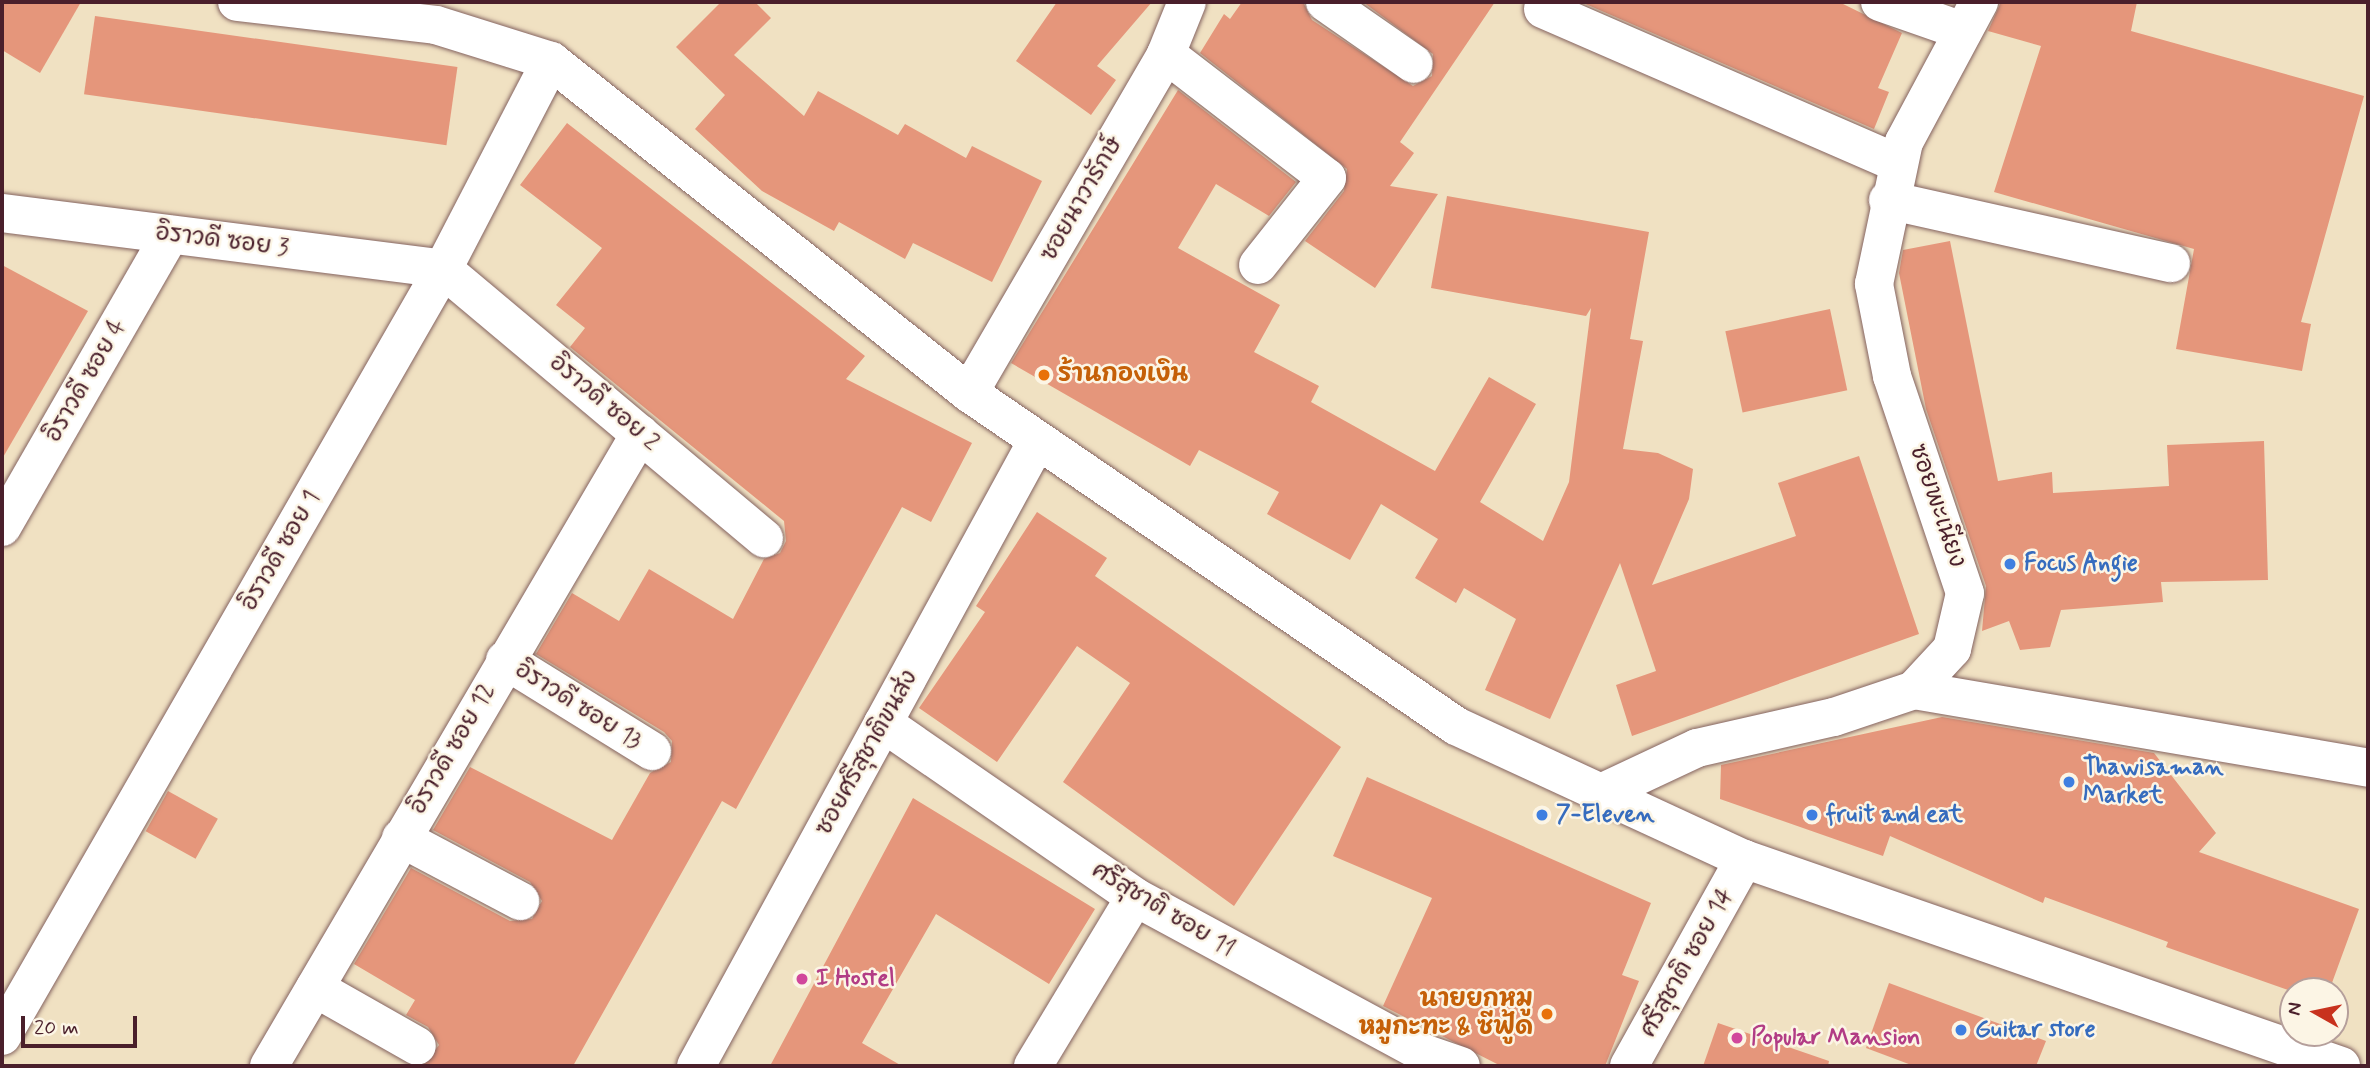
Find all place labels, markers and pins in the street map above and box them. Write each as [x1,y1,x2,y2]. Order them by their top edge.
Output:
place label: ร้านกองเงิน [1058,361,1188,389]
marker: ร้านกองเงิน [1036,367,1052,383]
place label: Focus Angie [2024,550,2139,578]
marker: Focus Angie [2002,556,2018,572]
place label: Thawisaman Market [2083,754,2223,810]
marker: Thawisaman Market [2061,774,2077,790]
place label: 7-Eleven [1556,801,1655,829]
place label: fruit and eat [1826,801,1961,829]
marker: 7-Eleven [1534,807,1550,823]
marker: fruit and eat [1804,807,1820,823]
place label: I Hostel [816,965,895,993]
marker: I Hostel [794,971,810,987]
place label: นายยกหมู หมูกะทะ & ซีฟู้ด [1359,986,1533,1042]
marker: นายยกหมู หมูกะทะ & ซีฟู้ด [1539,1006,1555,1022]
place label: Guitar store [1975,1016,2096,1044]
marker: Guitar store [1953,1022,1969,1038]
place label: Popular Mansion [1751,1024,1911,1052]
marker: Popular Mansion [1729,1030,1745,1046]

